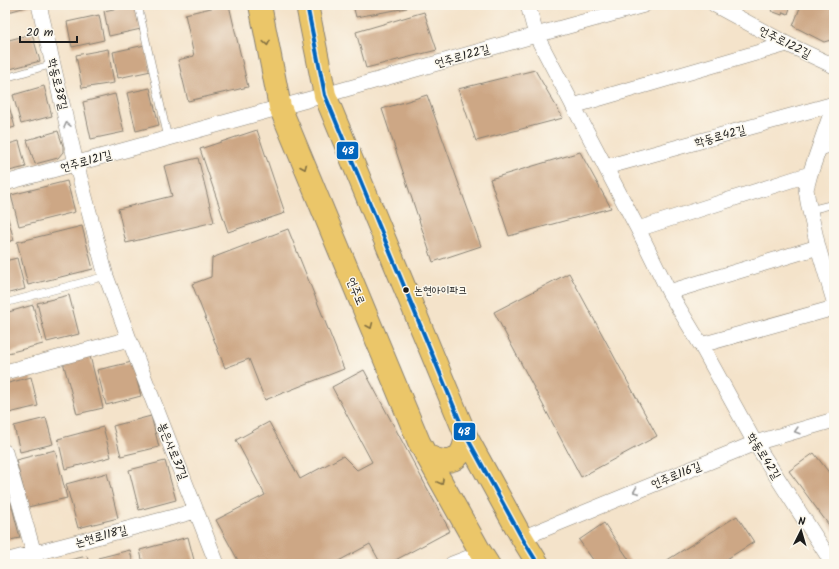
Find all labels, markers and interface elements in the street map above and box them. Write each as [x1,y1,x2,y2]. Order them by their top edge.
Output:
scale bar [20,18,77,44]
street label: 언주로122길 [755,21,814,64]
text: 20 m [26,23,54,42]
street label: 언주로122길 [432,39,492,73]
one-way arrow [262,40,271,46]
street label: 학동로38길 [42,56,73,112]
street label: 학동로42길 [692,120,748,152]
one-way arrow [63,122,72,129]
line badge: 48 [336,141,359,160]
text: 48 [342,142,355,160]
street label: 언주로121길 [58,145,115,178]
one-way arrow [300,164,308,171]
street label: 언주로 [341,274,370,308]
place label: 논현아이파크 [414,282,467,300]
marker: 논현아이파크 [401,285,411,295]
one-way arrow [366,322,374,329]
street label: 봉은사로37길 [152,420,193,483]
line badge: 48 [453,422,476,441]
text: 48 [458,423,471,441]
one-way arrow [793,426,800,435]
street label: 학동로42길 [742,429,786,484]
street label: 언주로116길 [648,457,705,494]
one-way arrow [437,478,444,486]
one-way arrow [632,487,639,495]
north arrow [781,511,821,551]
text: N [798,513,806,531]
street label: 논현로118길 [73,520,130,553]

